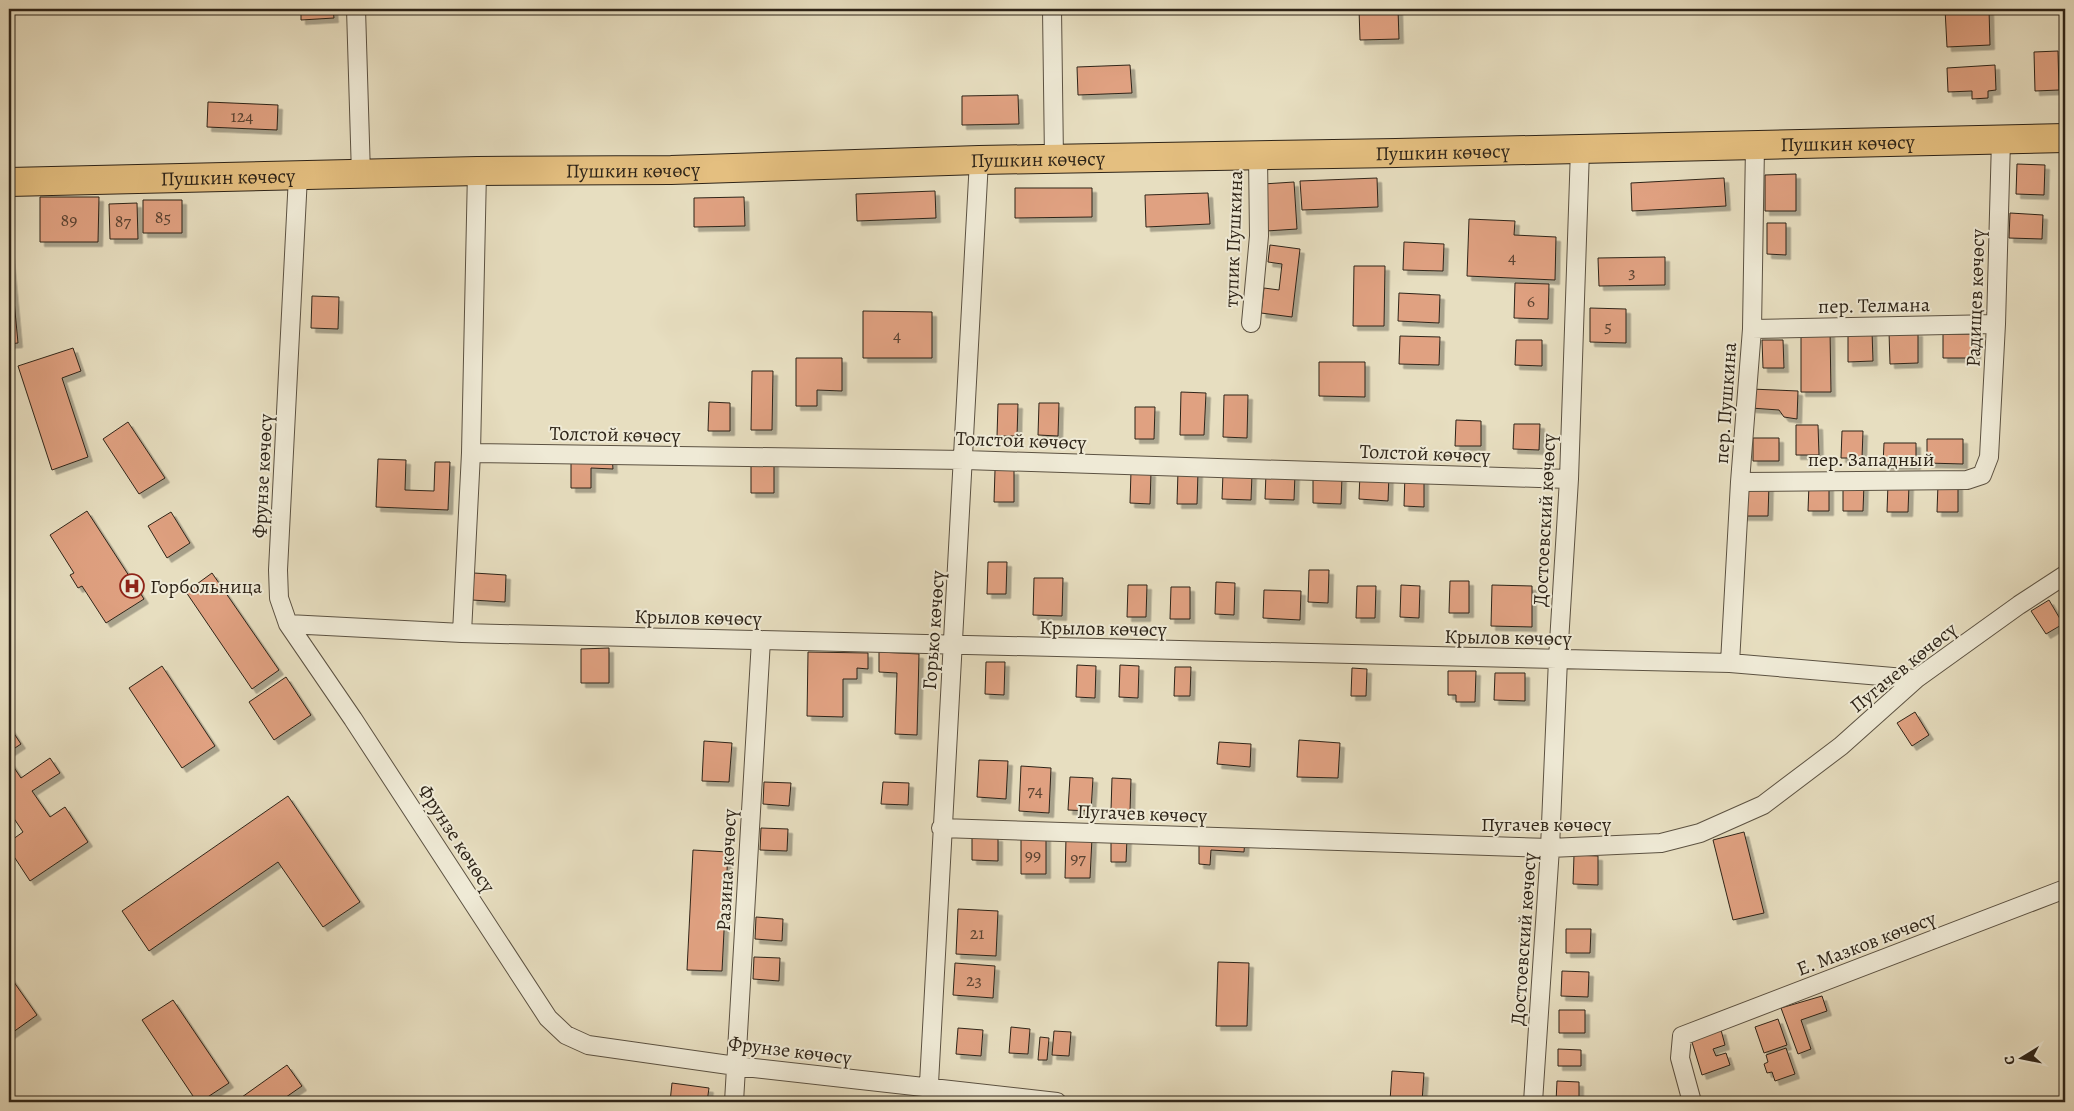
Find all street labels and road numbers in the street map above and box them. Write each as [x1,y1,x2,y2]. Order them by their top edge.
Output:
street label: Пушкин көчөсү [1780,128,1916,158]
street label: Пушкин көчөсү [1375,137,1511,167]
street label: Пушкин көчөсү [970,145,1106,174]
street label: Пушкин көчөсү [566,156,701,185]
street label: Пушкин көчөсү [160,162,296,192]
street label: тупик Пушкина [1218,169,1249,308]
street label: Радищев көчөсү [1960,228,1991,368]
street label: пер. Телмана [1818,291,1931,320]
street label: пер. Пушкина [1708,341,1743,465]
street label: Фрунзе көчөсү [246,412,279,539]
street label: Толстой көчөсү [549,420,682,449]
street label: Толстой көчөсү [955,425,1088,456]
street label: Достоевский көчөсү [1526,432,1563,607]
street label: Толстой көчөсү [1359,438,1492,469]
street label: пер. Западный [1808,446,1934,473]
street label: Горько көчөсү [916,569,951,691]
street label: Крылов көчөсү [634,603,763,632]
street label: Крылов көчөсү [1039,614,1168,643]
street label: Пугачев көчөсү [1844,615,1963,719]
street label: Крылов көчөсү [1444,623,1573,652]
street label: Фрунзе көчөсү [411,779,502,899]
street label: Пугачев көчөсү [1077,798,1208,829]
street label: Разина көчөсү [710,807,743,932]
street label: Пугачев көчөсү [1481,811,1612,838]
street label: Достоевский көчөсү [1504,851,1543,1026]
street label: Е. Мазков көчөсү [1793,904,1941,982]
street label: Фрунзе көчөсү [727,1030,854,1072]

